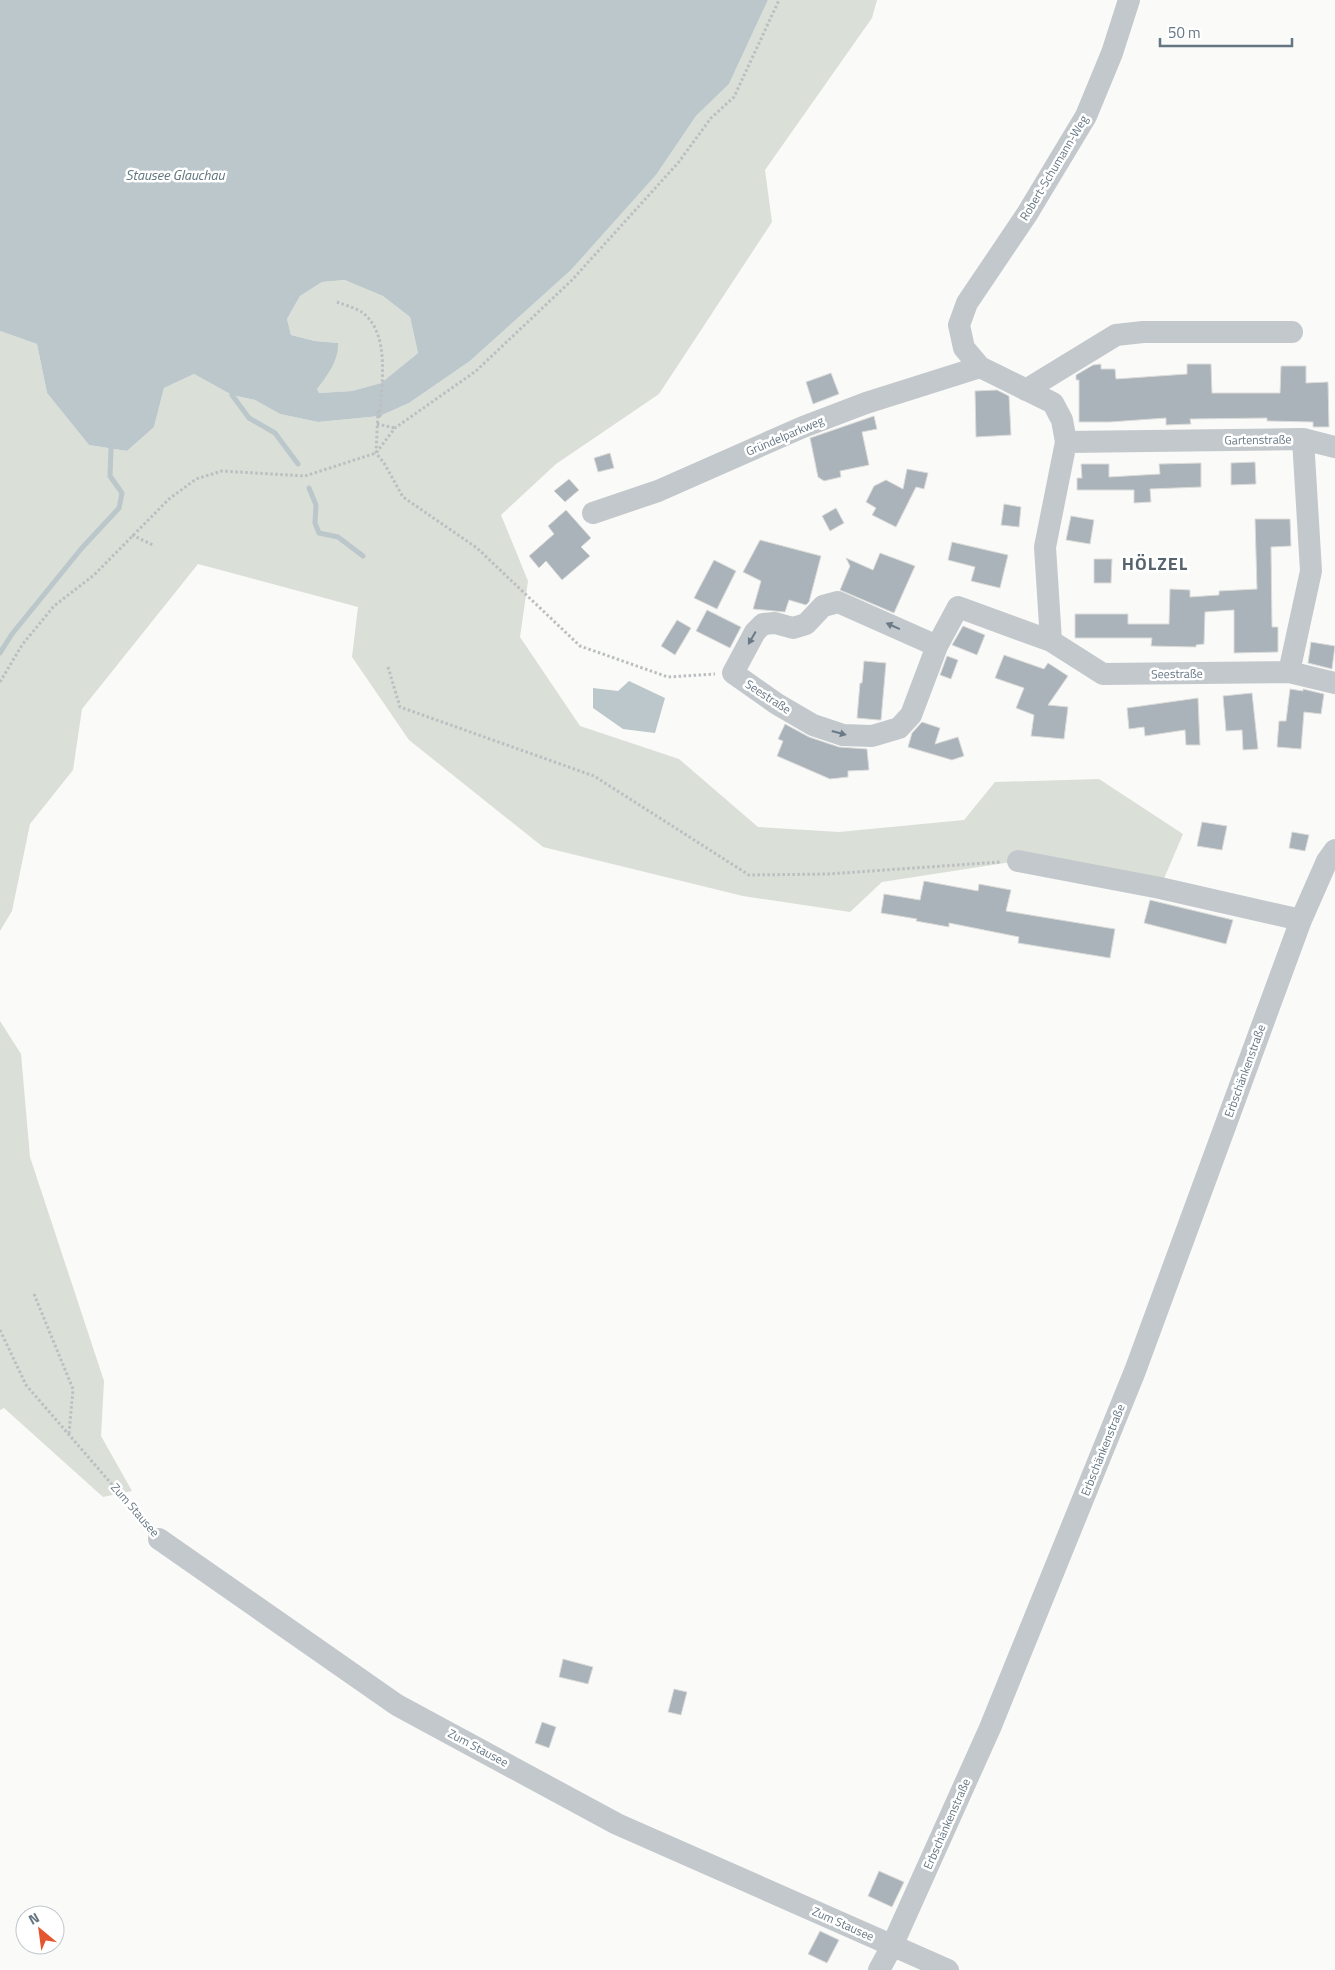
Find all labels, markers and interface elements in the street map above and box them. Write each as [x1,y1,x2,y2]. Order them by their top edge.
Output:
scale bar [1160,15,1292,47]
text: 50 m [1168,21,1201,44]
street label: Robert-Schumann-Weg [1014,111,1093,224]
water label: Stausee Glauchau [125,164,226,185]
street label: Gründelparkweg [743,411,827,461]
street label: Gartenstraße [1224,429,1292,450]
district label: HÖLZEL [1122,550,1188,577]
one-way arrow [886,622,900,630]
one-way arrow [748,630,756,645]
street label: Seestraße [1151,664,1203,683]
street label: Seestraße [741,675,795,719]
one-way arrow [831,729,846,737]
street label: Erbschänkenstraße [1219,1022,1270,1120]
street label: Erbschänkenstraße [1075,1401,1130,1499]
street label: Zum Stausee [107,1479,164,1541]
street label: Zum Stausee [445,1724,512,1771]
street label: Erbschänkenstraße [918,1775,975,1872]
street label: Zum Stausee [809,1901,877,1946]
north arrow [15,1905,65,1955]
text: N [24,1907,43,1930]

